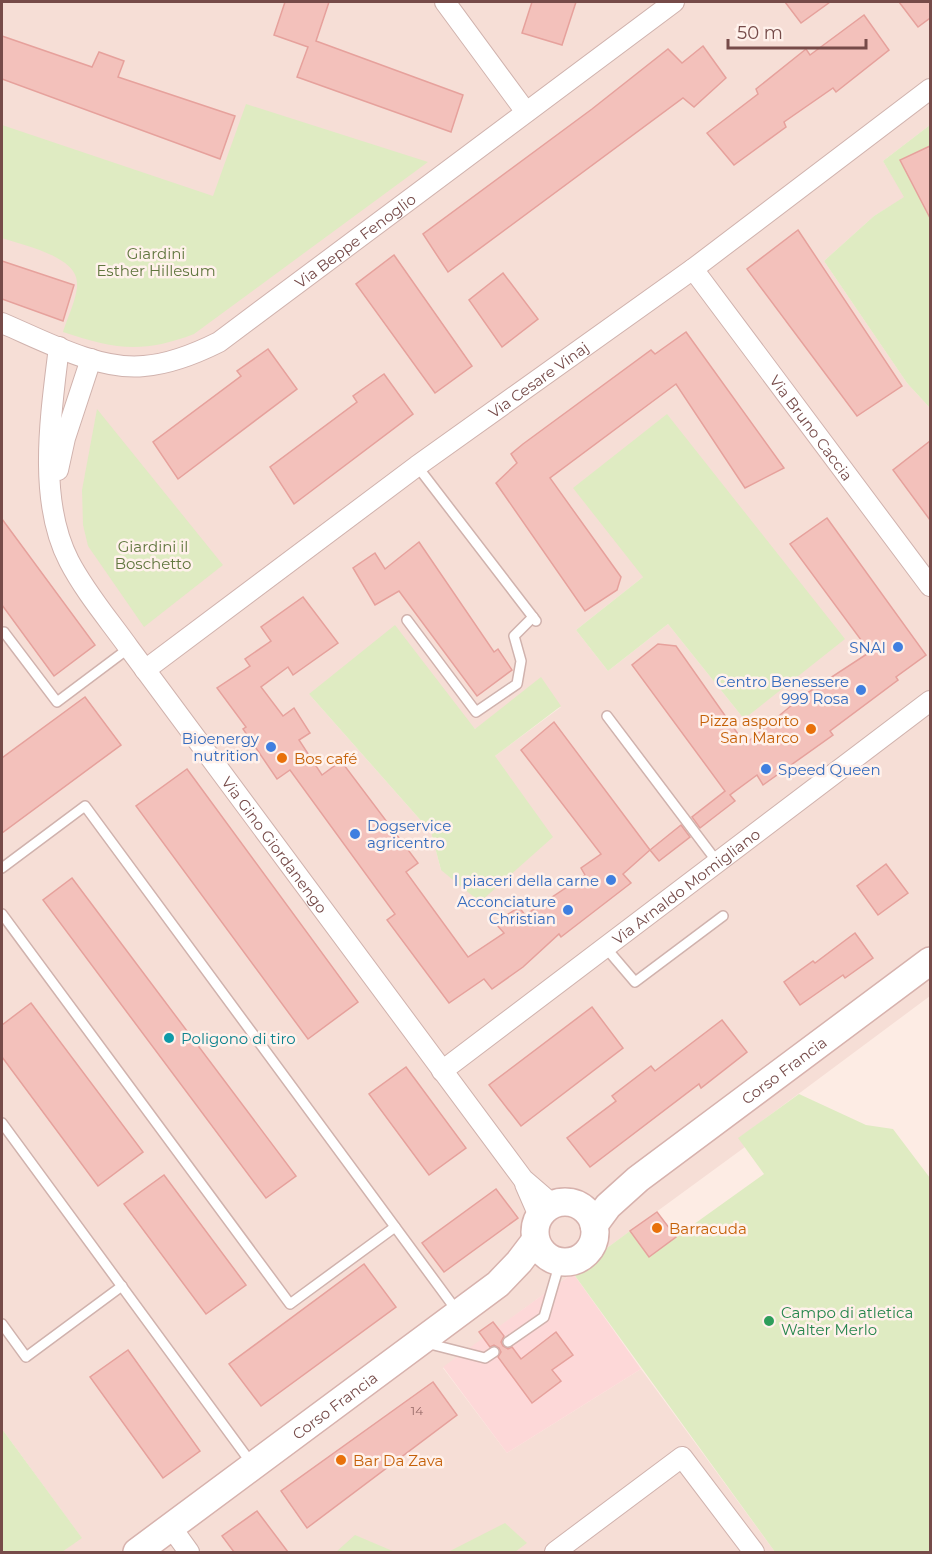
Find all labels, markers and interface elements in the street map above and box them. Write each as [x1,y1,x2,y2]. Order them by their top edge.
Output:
scale bar [728,12,866,50]
text: 50 m [737,22,783,44]
street label: Via Beppe Fenoglio [291,189,419,292]
park label: Giardini Esther Hillesum [96,244,216,280]
street label: Via Cesare Vinaj [484,337,592,422]
street label: Via Bruno Caccia [766,371,857,484]
park label: Giardini il Boschetto [115,537,191,573]
place label: SNAI [849,638,886,657]
marker: SNAI [891,640,905,654]
place label: Centro Benessere 999 Rosa [716,672,849,708]
marker: Centro Benessere 999 Rosa [854,683,868,697]
place label: Pizza asporto San Marco [699,711,799,747]
marker: Pizza asporto San Marco [804,722,818,736]
place label: Bioenergy nutrition [182,729,260,765]
marker: Bioenergy nutrition [264,740,278,754]
place label: Bos café [294,749,357,768]
marker: Bos café [275,751,289,765]
place label: Speed Queen [778,760,881,779]
marker: Speed Queen [759,762,773,776]
street label: Via Gino Giordanengo [218,773,332,917]
place label: Dogservice agricentro [367,816,451,852]
street label: Via Arnaldo Momigliano [608,824,764,948]
marker: Dogservice agricentro [348,827,362,841]
place label: I piaceri della carne [454,871,599,890]
marker: I piaceri della carne [604,873,618,887]
place label: Acconciature Christian [457,892,556,928]
marker: Acconciature Christian [561,903,575,917]
place label: Poligono di tiro [181,1029,296,1048]
marker: Poligono di tiro [162,1031,176,1045]
street label: Corso Francia [738,1032,830,1108]
place label: Barracuda [669,1219,747,1238]
marker: Barracuda [650,1221,664,1235]
place label: Campo di atletica Walter Merlo [781,1303,913,1339]
marker: Campo di atletica Walter Merlo [762,1314,776,1328]
street label: Corso Francia [288,1368,381,1443]
house number: 14 [411,1403,423,1418]
place label: Bar Da Zava [353,1451,443,1470]
marker: Bar Da Zava [334,1453,348,1467]

